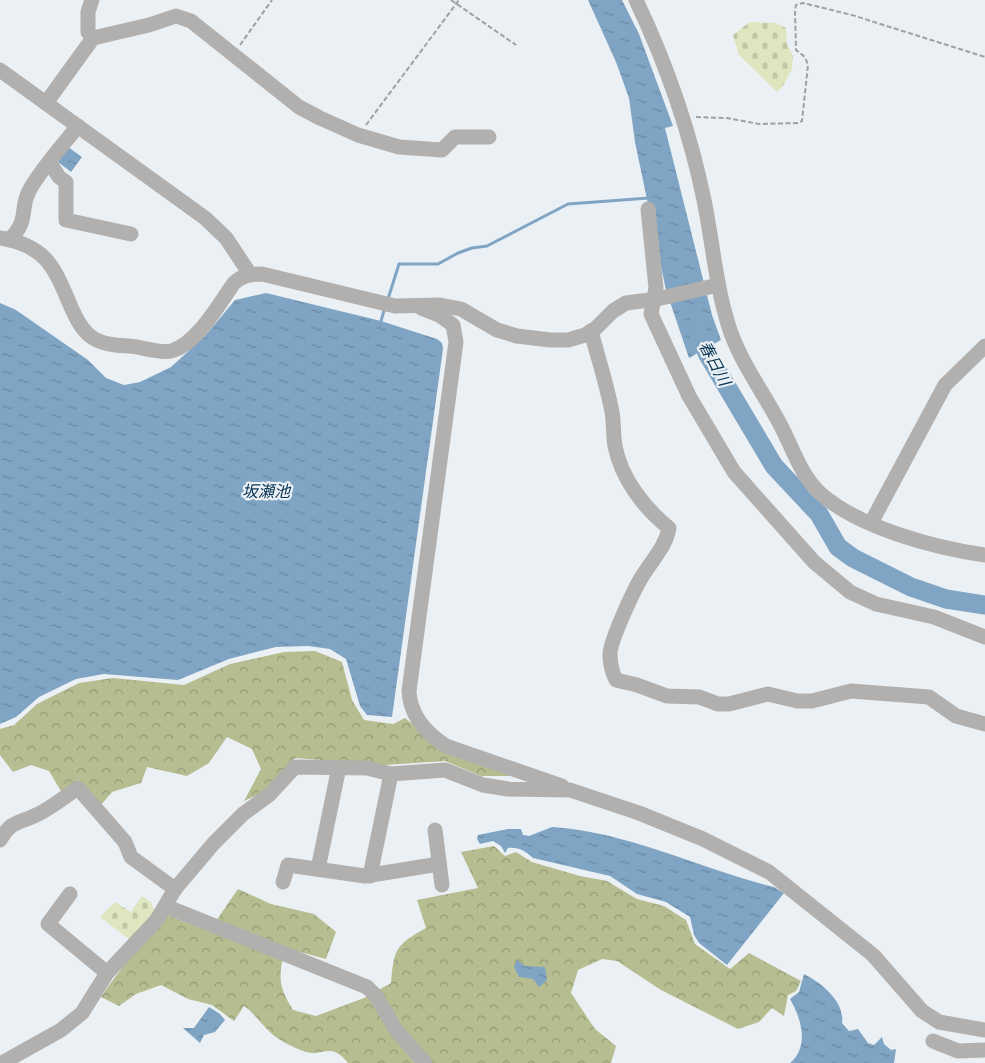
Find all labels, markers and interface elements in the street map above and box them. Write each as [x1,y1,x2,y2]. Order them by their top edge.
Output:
water label: 春日川 [694,337,737,391]
water label: 坂瀬池 [242,480,292,502]

